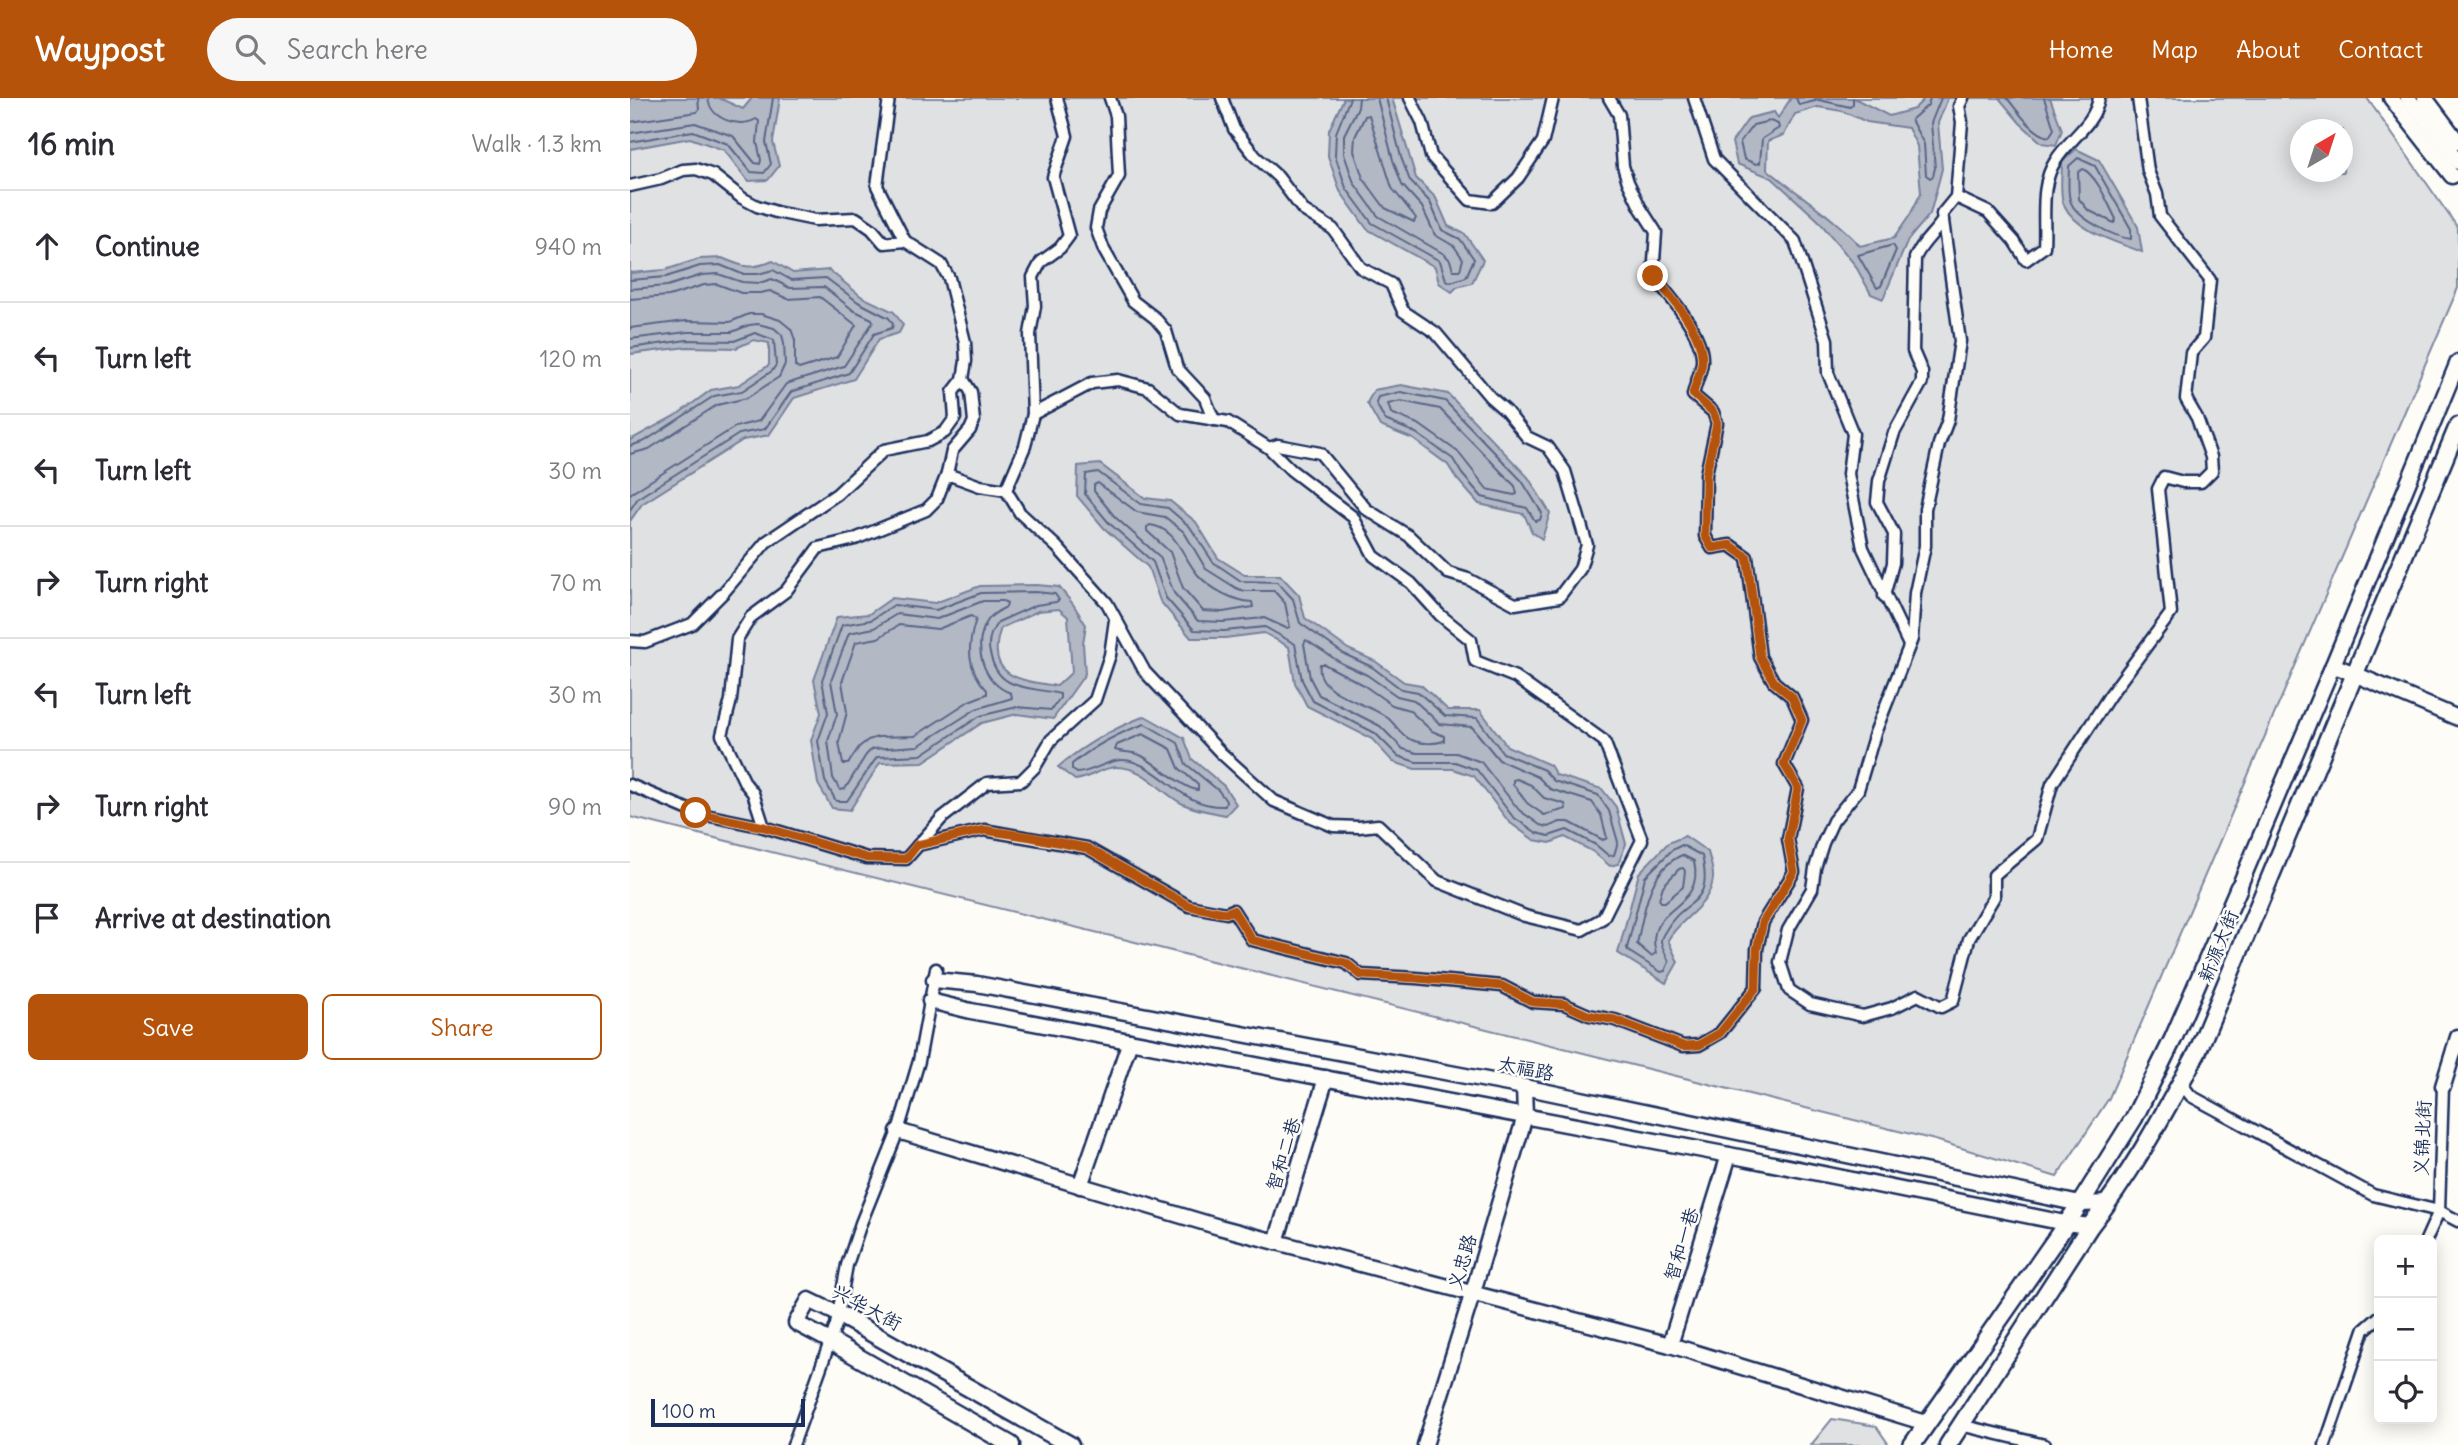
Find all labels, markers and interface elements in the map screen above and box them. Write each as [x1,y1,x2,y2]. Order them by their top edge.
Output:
search box [207,18,697,81]
text: Waypost [35,28,165,70]
icon: search [231,30,269,68]
text: Search here [287,33,428,66]
text: Home [2049,34,2113,64]
text: Map [2151,34,2198,64]
text: About [2236,34,2300,64]
text: Contact [2338,34,2423,64]
north arrow [2290,119,2353,182]
text: 16 min [28,125,115,163]
text: Walk · 1.3 km [471,129,602,158]
icon: ahead [28,227,66,265]
text: Continue [95,230,200,263]
text: 940 m [535,232,602,261]
route end [1637,260,1668,291]
icon: left [28,339,66,377]
text: Turn left [95,342,191,375]
text: 120 m [539,344,602,373]
icon: left [28,451,66,489]
text: Turn left [95,454,191,487]
text: 30 m [548,456,602,485]
icon: right [28,563,66,601]
text: Turn right [95,566,208,599]
text: 70 m [550,568,602,597]
icon: left [28,675,66,713]
text: Turn left [95,678,191,711]
text: 30 m [548,680,602,709]
icon: right [28,787,66,825]
text: Turn right [95,790,208,823]
text: 90 m [548,792,602,821]
route start [680,797,711,828]
icon: arrive [28,899,66,937]
text: Arrive at destination [95,902,331,935]
street label: 新源大街 [2193,906,2243,986]
button: Save [28,994,308,1060]
button: Share [322,994,602,1060]
street label: 太福路 [1496,1051,1556,1085]
street label: 义锦北街 [2409,1100,2435,1176]
street label: 智和二巷 [1260,1114,1306,1194]
street label: 智和一巷 [1658,1204,1704,1284]
street label: 义忠路 [1443,1231,1481,1293]
map controls [2374,1235,2437,1424]
button: + [2374,1235,2437,1298]
street label: 兴华大街 [828,1279,906,1335]
button: − [2374,1298,2437,1361]
button: locate [2374,1361,2437,1424]
scale bar [651,1396,805,1428]
text: 100 m [662,1399,716,1423]

